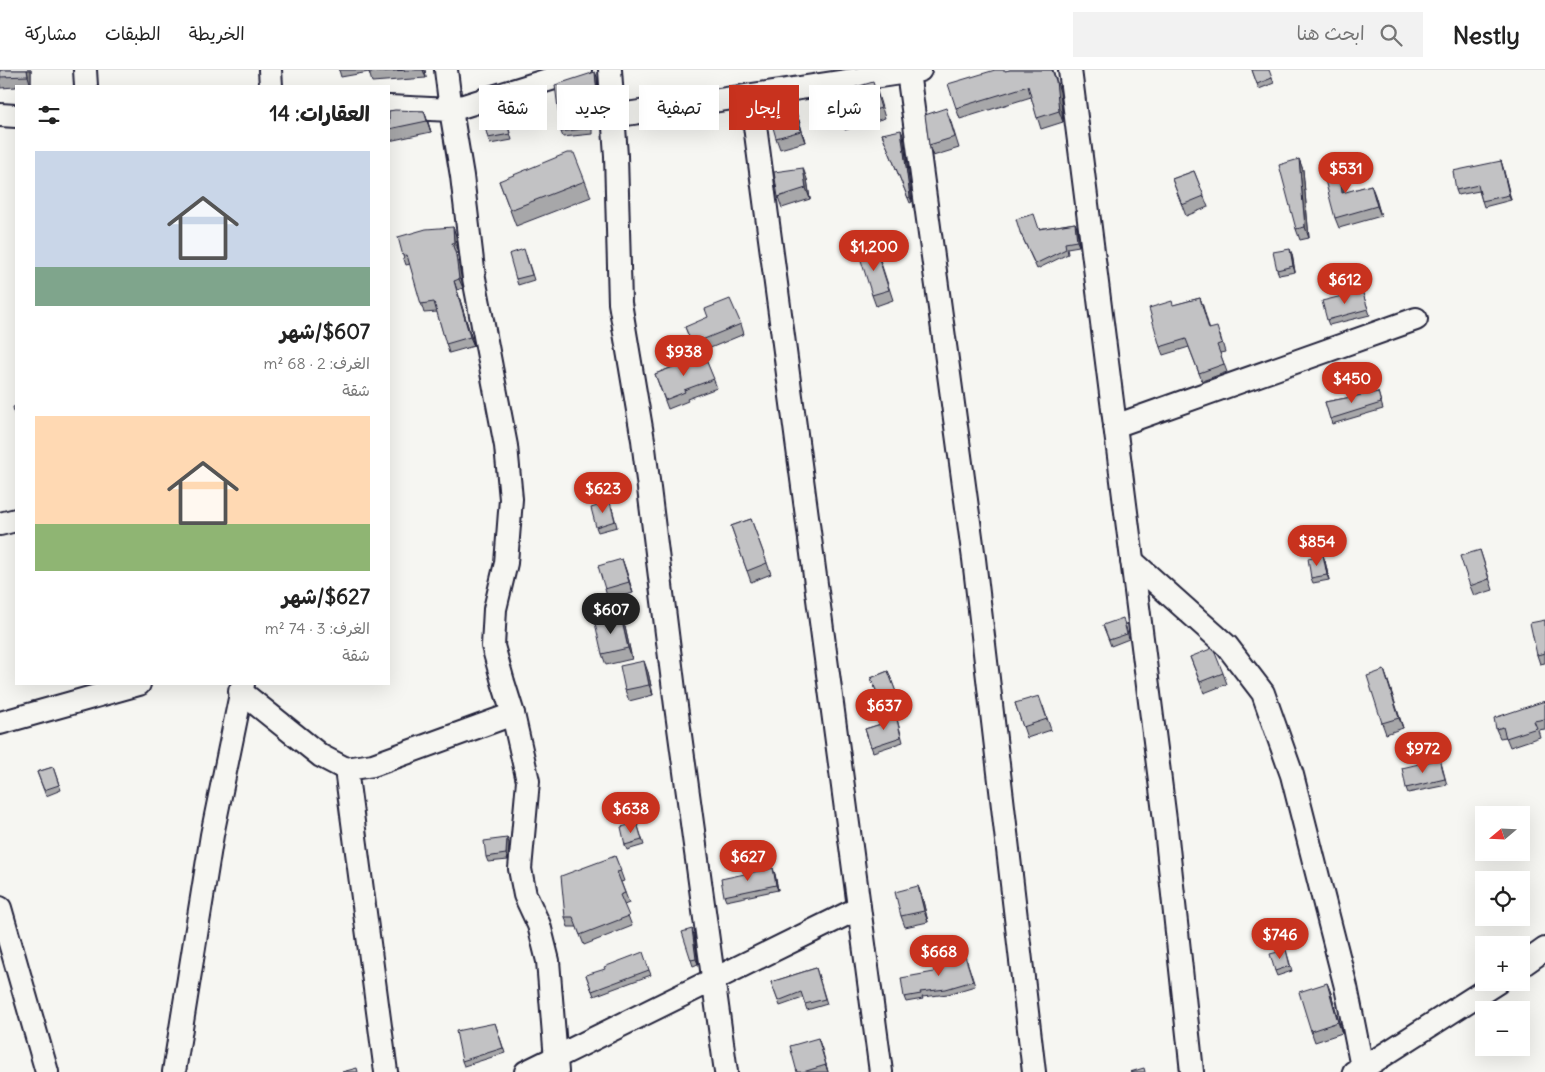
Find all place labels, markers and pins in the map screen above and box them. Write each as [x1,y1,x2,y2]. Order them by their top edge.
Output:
pin: $531 [1316,152,1376,194]
pin: $1,200 [833,230,915,272]
pin: $612 [1315,262,1375,305]
pin: $938 [654,334,714,377]
pin: $450 [1322,362,1382,404]
pin: $623 [573,472,633,514]
pin: $854 [1287,524,1347,567]
pin: $607 [581,592,641,635]
pin: $637 [854,688,914,731]
pin: $972 [1393,732,1453,774]
pin: $638 [601,792,661,834]
pin: $627 [718,840,778,882]
pin: $746 [1250,918,1310,960]
pin: $668 [909,934,969,977]

